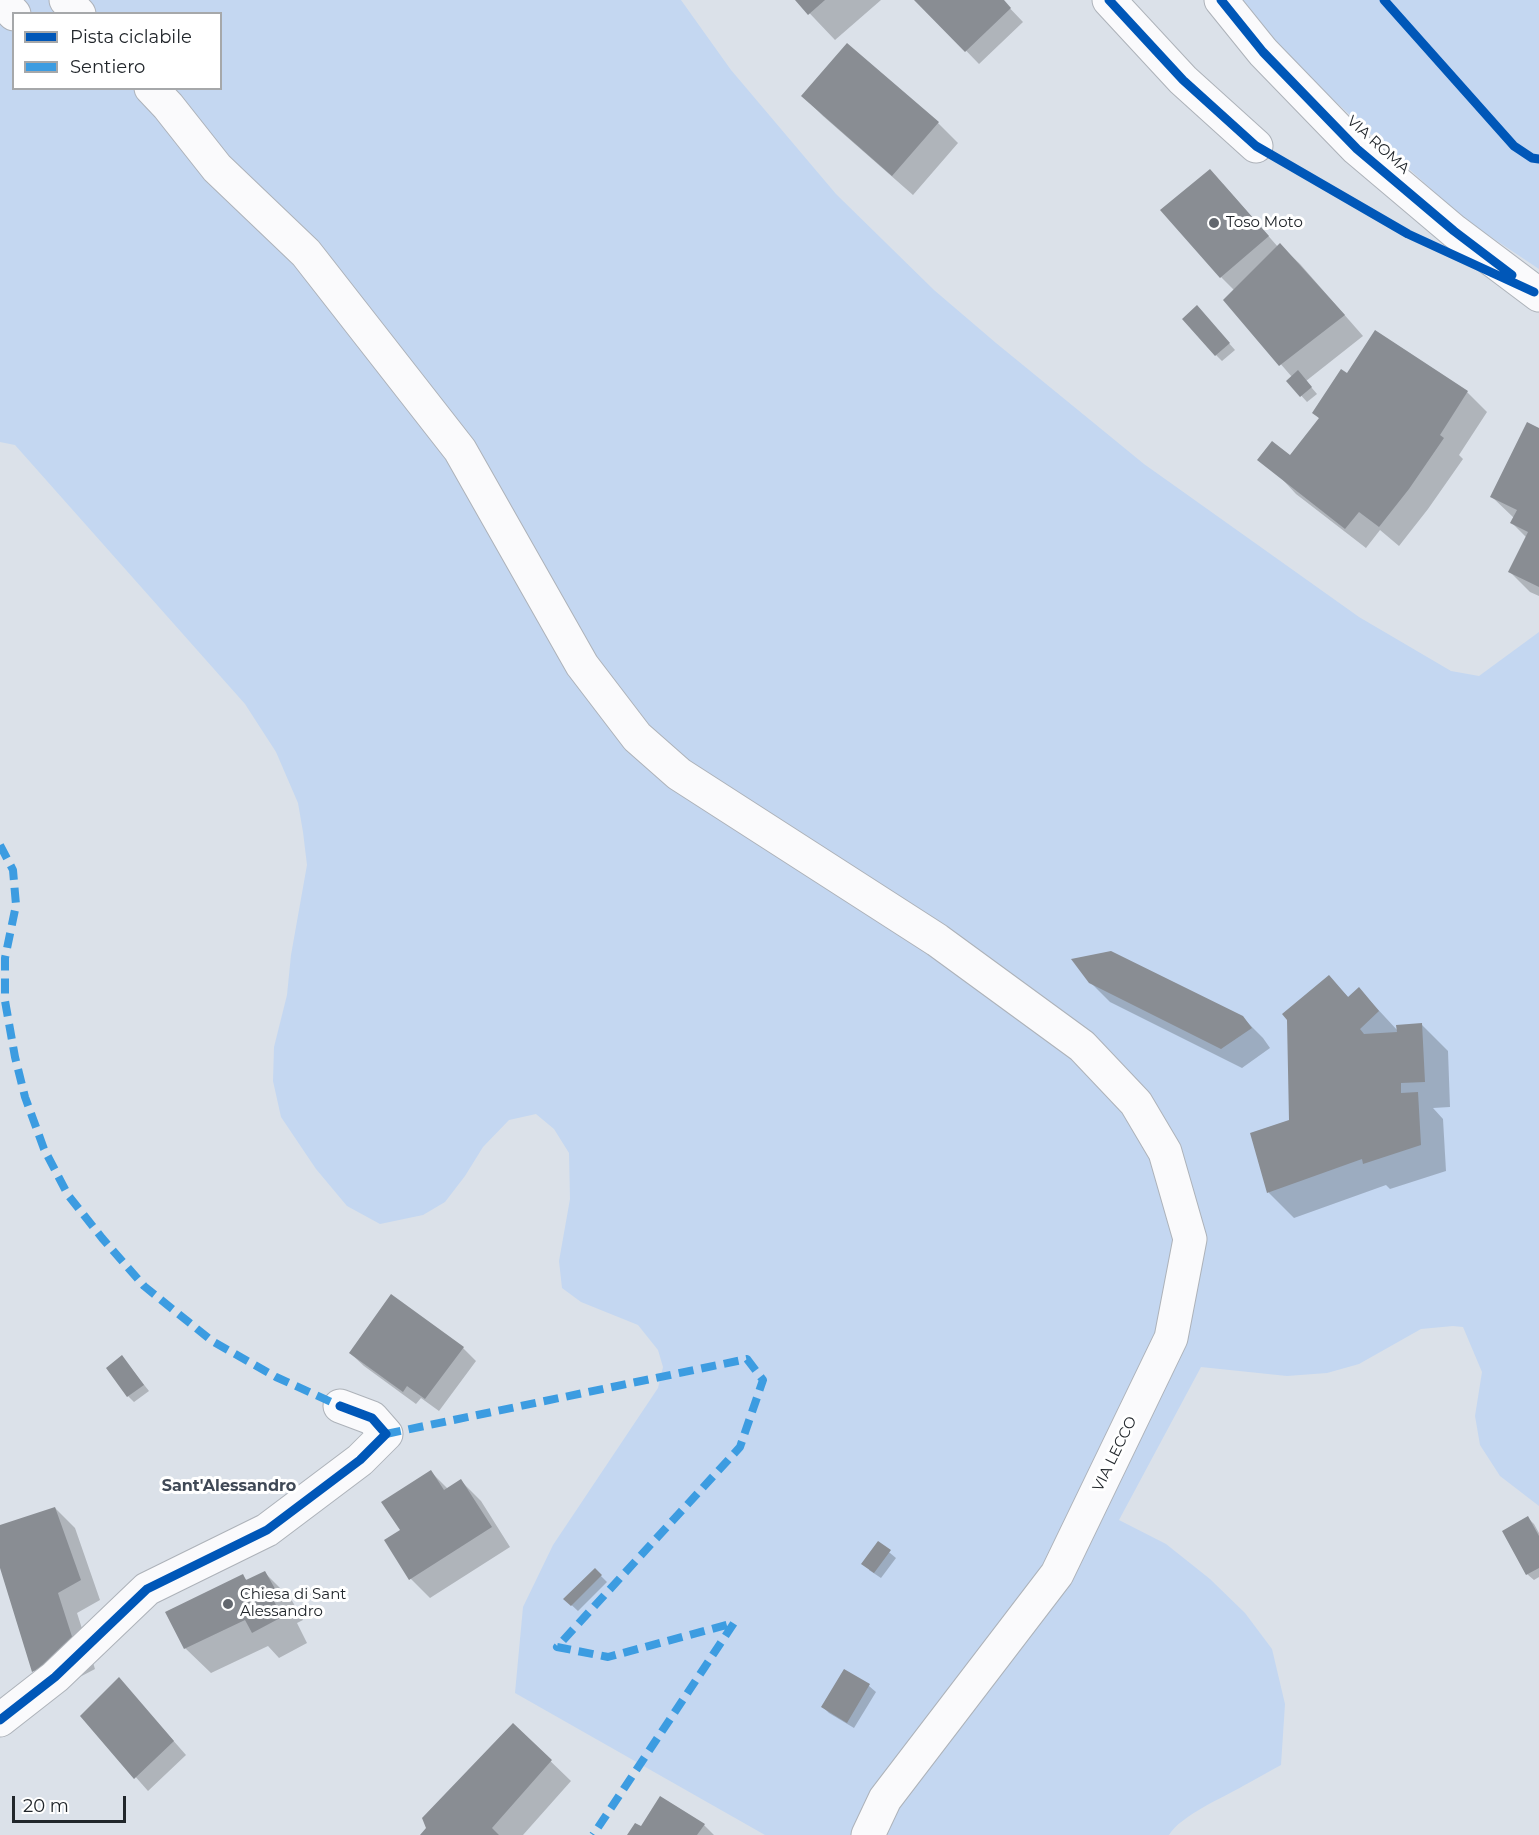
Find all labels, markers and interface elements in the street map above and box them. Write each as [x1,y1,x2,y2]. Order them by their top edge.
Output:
legend [12,12,222,90]
text: Pista ciclabile [70,26,192,48]
text: Sentiero [70,56,145,78]
street label: VIA ROMA [1343,112,1413,178]
place label: Toso Moto [1226,214,1303,232]
marker: Toso Moto [1207,216,1221,230]
street label: VIA LECCO [1089,1414,1141,1494]
district label: Sant'Alessandro [162,1476,296,1496]
place label: Chiesa di Sant Alessandro [240,1586,346,1621]
marker: Chiesa di Sant Alessandro [221,1597,235,1611]
scale bar [15,1784,129,1822]
text: 20 m [23,1795,69,1817]

